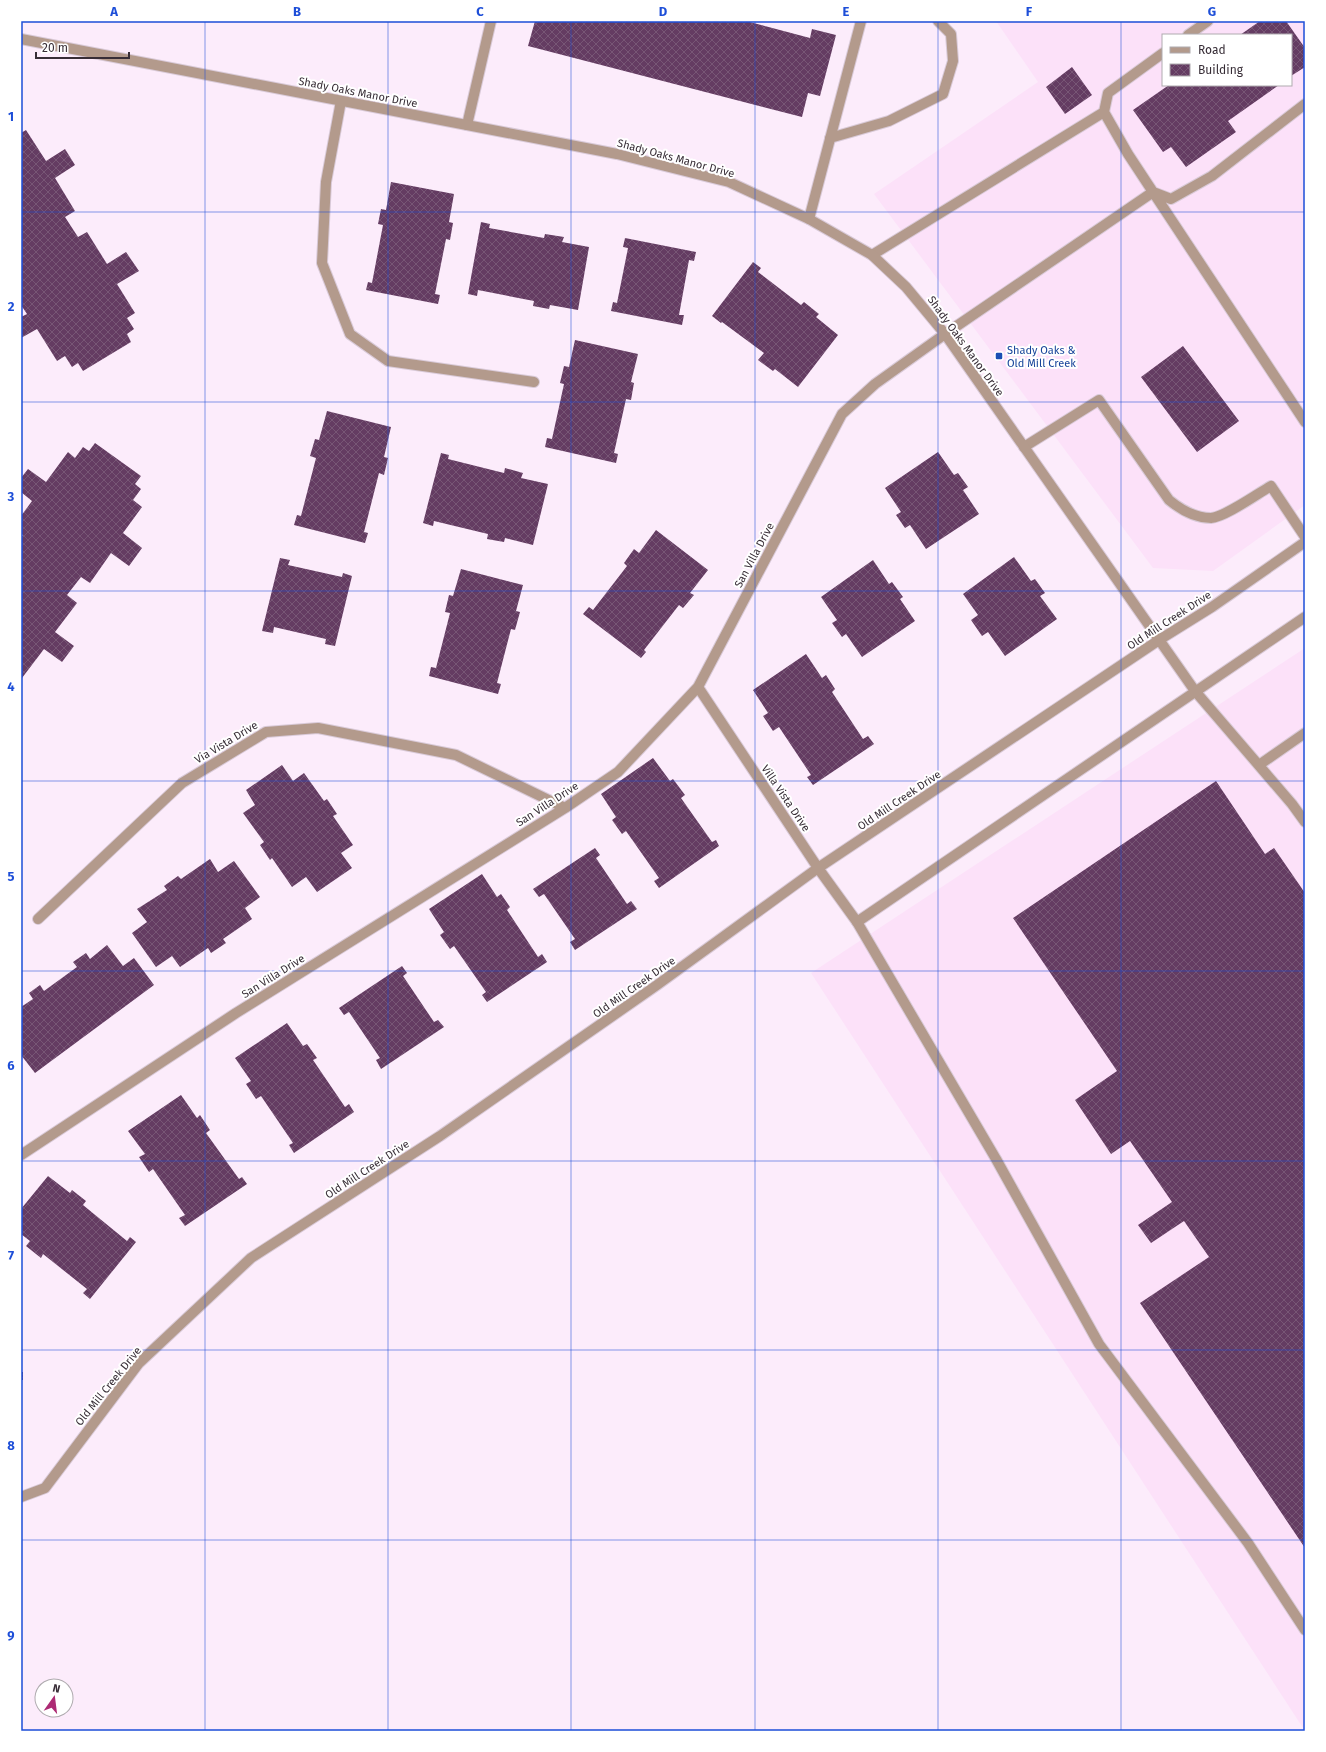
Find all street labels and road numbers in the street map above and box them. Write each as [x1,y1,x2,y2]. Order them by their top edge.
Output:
street label: Shady Oaks Manor Drive [297,75,418,110]
street label: Shady Oaks Manor Drive [616,137,736,180]
street label: Shady Oaks Manor Drive [925,294,1006,399]
street label: San Villa Drive [732,521,777,590]
street label: Old Mill Creek Drive [1125,588,1214,652]
street label: Via Vista Drive [192,719,260,766]
street label: Villa Vista Drive [759,763,813,834]
street label: Old Mill Creek Drive [855,768,943,833]
street label: San Villa Drive [514,779,581,829]
street label: San Villa Drive [239,952,307,1001]
street label: Old Mill Creek Drive [591,954,678,1021]
street label: Old Mill Creek Drive [323,1137,412,1201]
street label: Old Mill Creek Drive [73,1344,144,1428]

